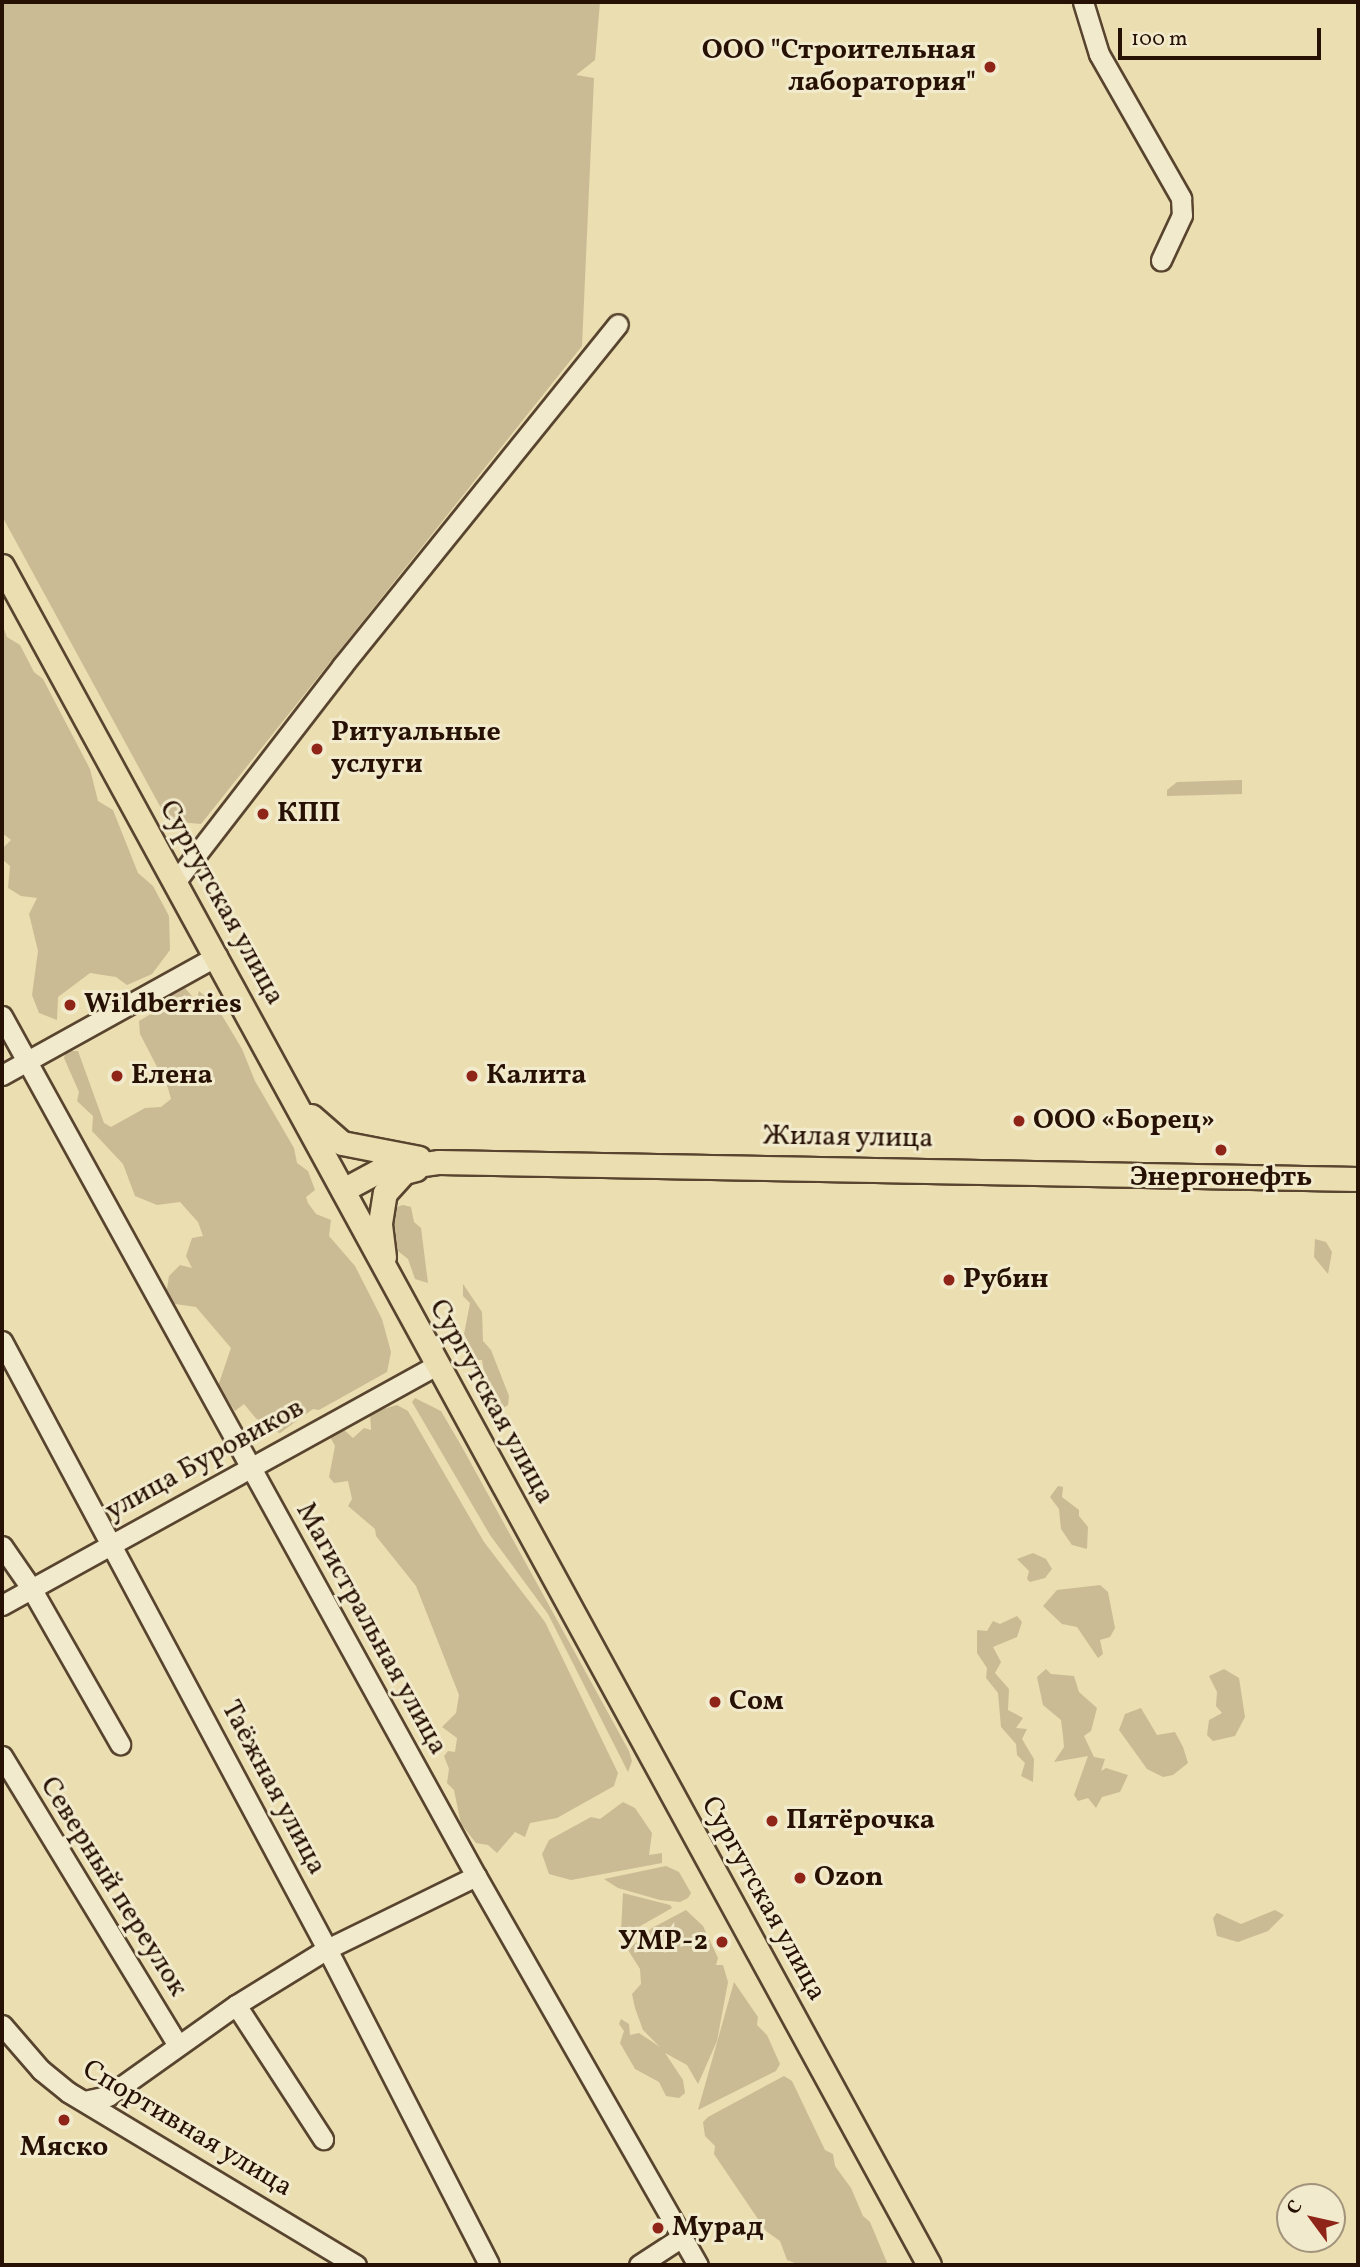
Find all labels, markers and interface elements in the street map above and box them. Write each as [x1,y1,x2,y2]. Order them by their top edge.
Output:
scale bar [1122,14,1325,58]
text: 100 m [1131,25,1188,54]
place label: ООО "Строительная лаборатория" [702,34,976,100]
marker: ООО "Строительная лаборатория" [982,59,998,75]
place label: Ритуальные услуги [331,716,501,782]
marker: Ритуальные услуги [309,741,325,757]
street label: Сургутская улица [151,795,291,1011]
place label: КПП [277,797,341,831]
marker: КПП [255,806,271,822]
place label: Wildberries [84,988,242,1022]
marker: Wildberries [62,997,78,1013]
place label: Елена [131,1059,213,1093]
place label: Калита [486,1059,587,1093]
marker: Елена [109,1068,125,1084]
marker: Калита [464,1068,480,1084]
place label: ООО «Борец» [1033,1104,1215,1138]
marker: ООО «Борец» [1011,1113,1027,1129]
street label: Жилая улица [762,1120,934,1156]
marker: Энергонефть [1213,1142,1229,1158]
place label: Энергонефть [1130,1161,1312,1195]
place label: Рубин [963,1263,1049,1297]
marker: Рубин [941,1272,957,1288]
street label: Сургутская улица [421,1294,561,1510]
street label: улица Буровиков [100,1392,310,1528]
street label: Магистральная улица [287,1497,455,1761]
place label: Сом [729,1685,784,1719]
marker: Сом [707,1694,723,1710]
street label: Таёжная улица [213,1695,333,1881]
street label: Северный переулок [32,1771,194,2003]
street label: Сургутская улица [693,1791,833,2007]
place label: Пятёрочка [786,1804,935,1838]
marker: Пятёрочка [764,1813,780,1829]
place label: Ozon [814,1861,884,1895]
marker: Ozon [792,1870,808,1886]
place label: УМР-2 [618,1925,708,1959]
marker: УМР-2 [714,1934,730,1950]
street label: Спортивная улица [76,2053,298,2205]
marker: Мяско [56,2112,72,2128]
place label: Мяско [20,2131,108,2165]
north arrow [1276,2183,1346,2253]
text: С [1281,2195,1309,2220]
place label: Мурад [672,2211,764,2245]
marker: Мурад [650,2220,666,2236]

